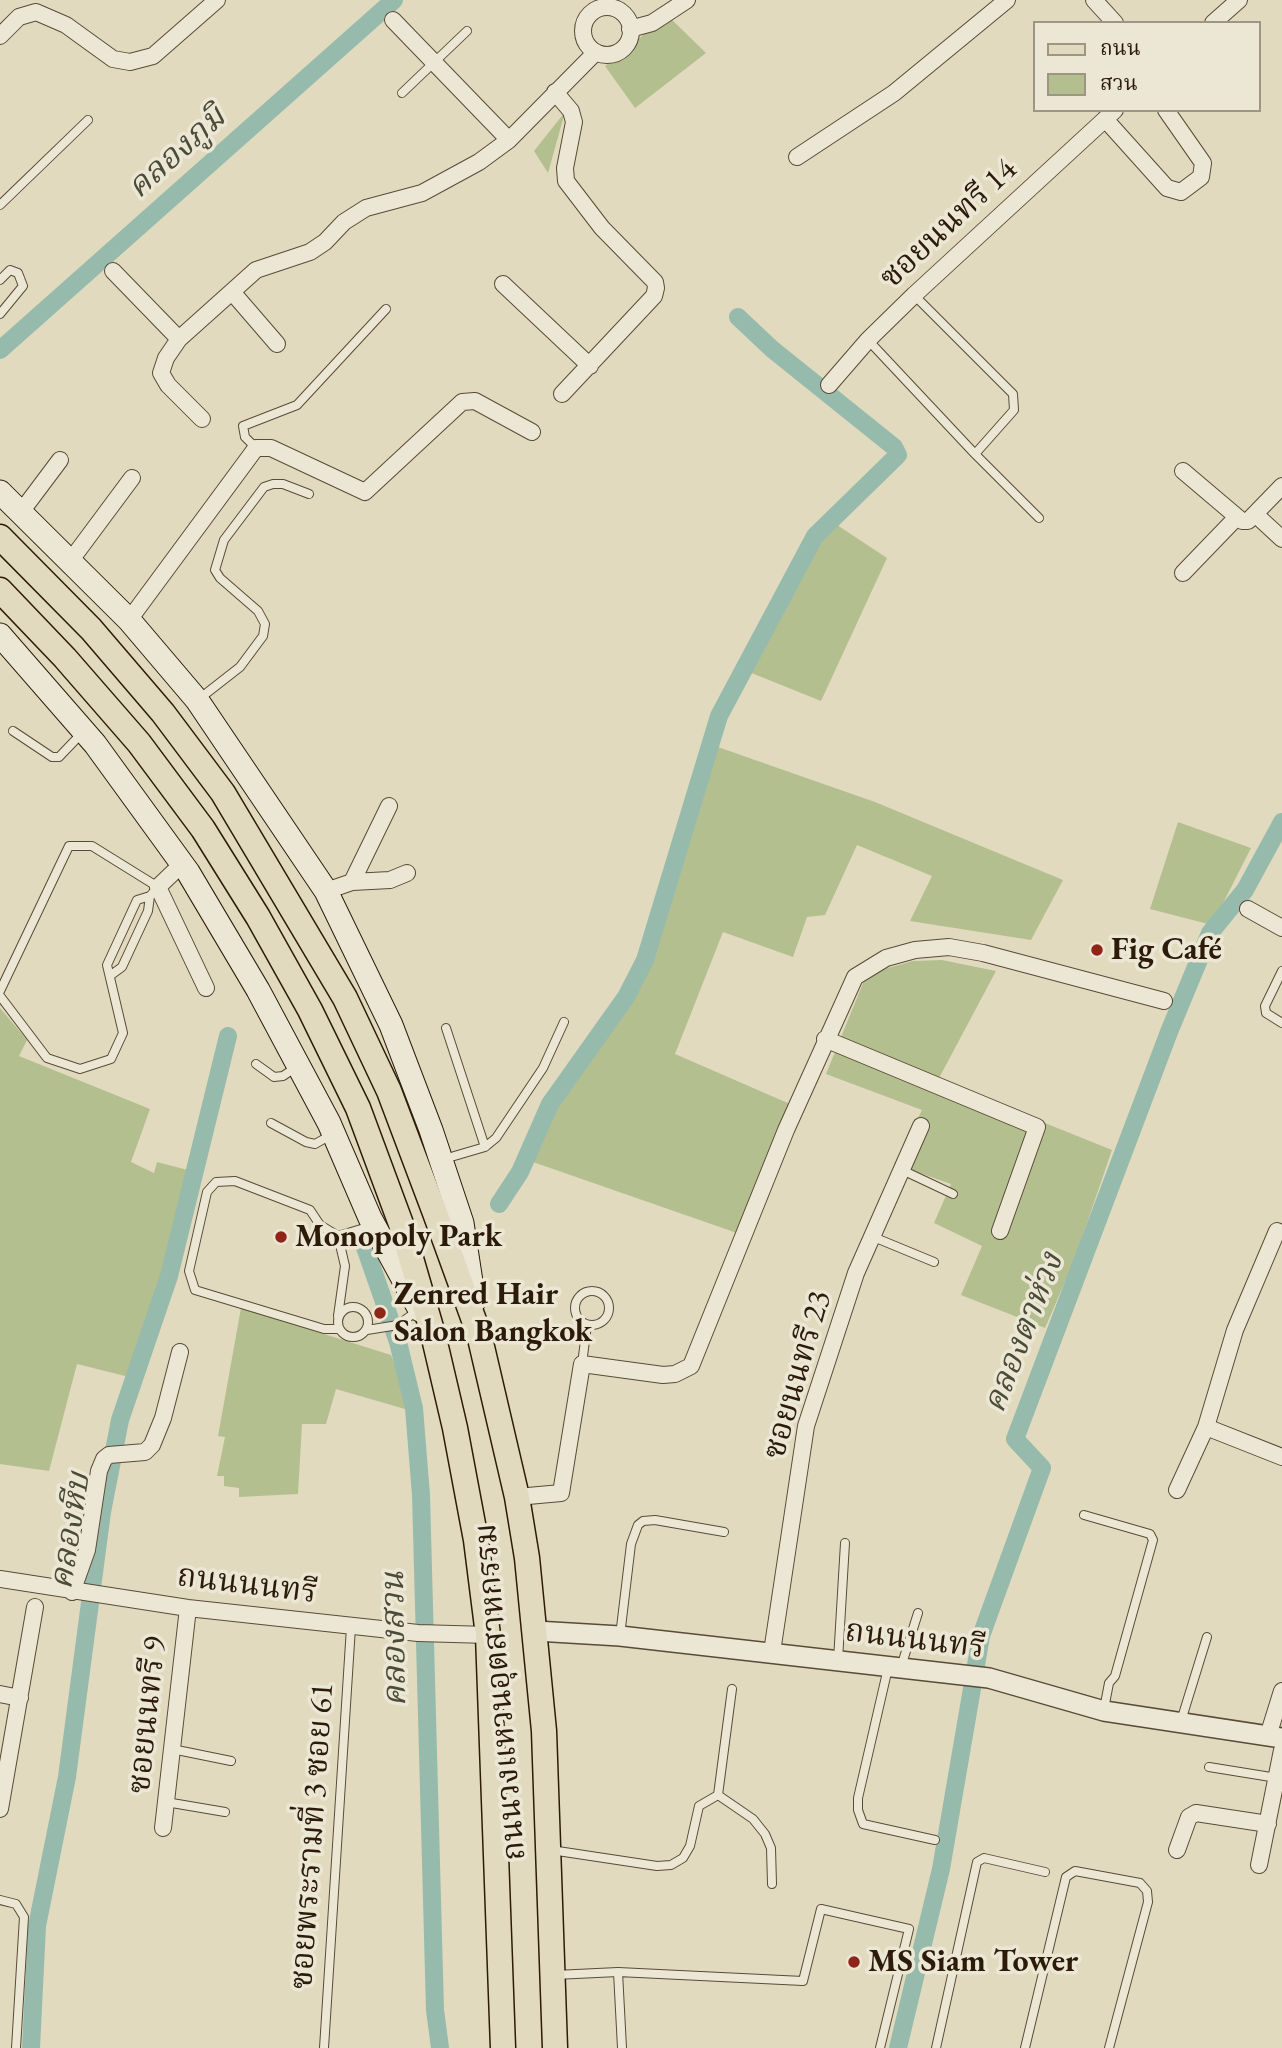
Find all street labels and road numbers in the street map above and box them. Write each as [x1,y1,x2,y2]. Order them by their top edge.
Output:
street label: ซอยนนทรี 14 [873,151,1025,297]
street label: ซอยนนทรี 23 [756,1286,840,1464]
street label: ถนนวงแหวนอุตสาหกรรม [467,1522,535,1862]
street label: ถนนนนทรี [175,1557,319,1613]
street label: ถนนนนทรี [843,1612,987,1668]
street label: ซอยนนทรี 9 [121,1634,175,1796]
street label: ซอยพระรามที่ 3 ซอย 61 [283,1681,343,1991]

